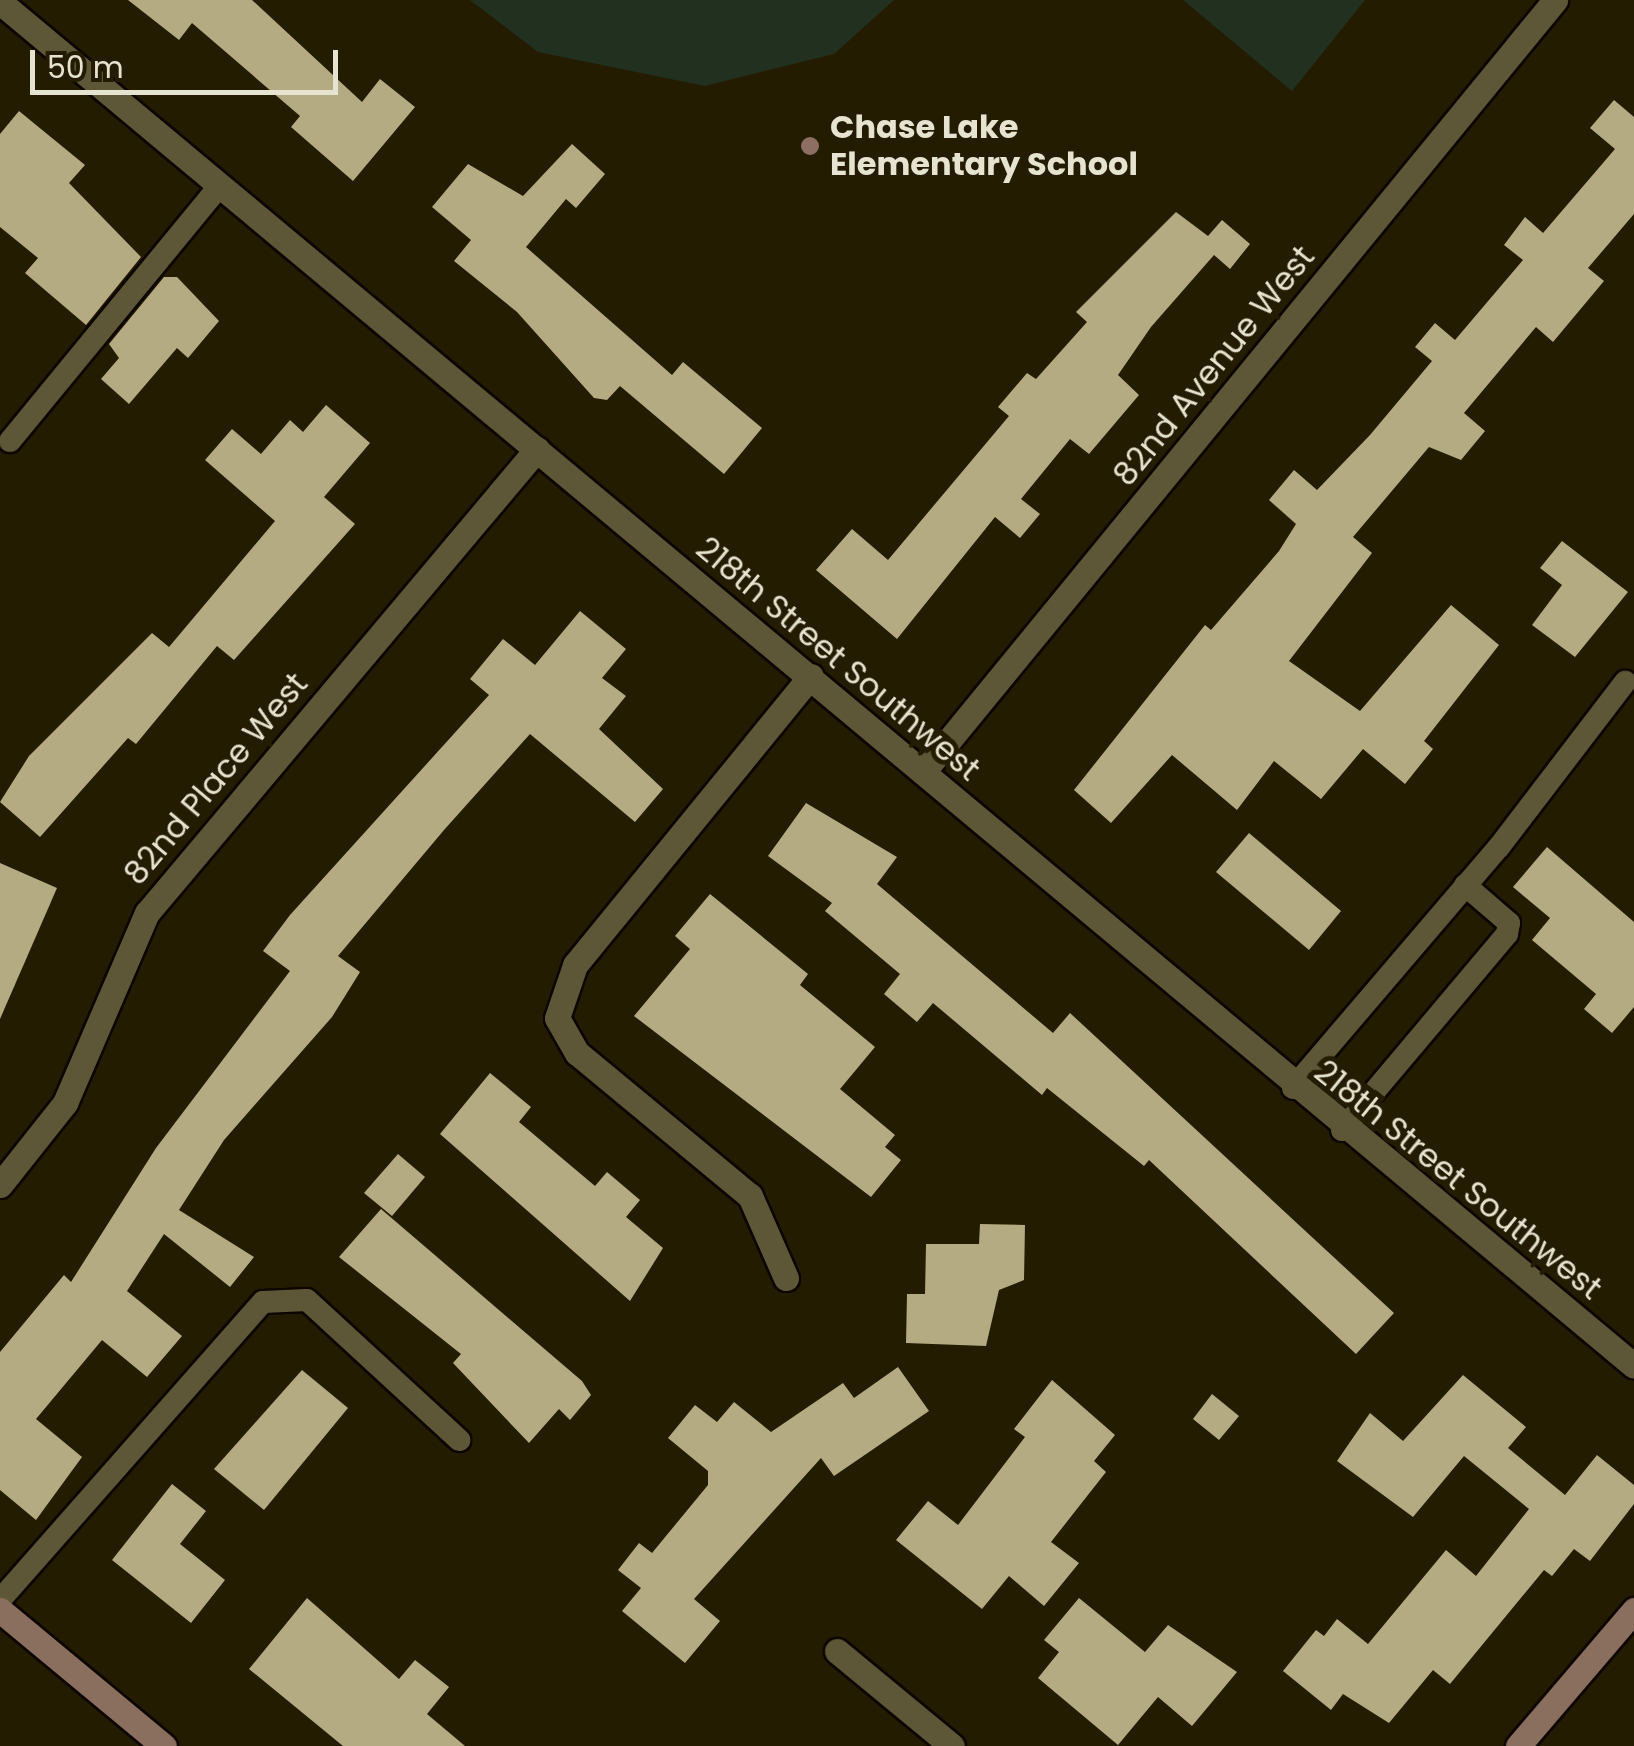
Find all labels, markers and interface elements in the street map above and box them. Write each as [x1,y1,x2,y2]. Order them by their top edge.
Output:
scale bar [35,30,342,92]
text: 50 m [47,46,124,89]
place label: Chase Lake Elementary School [830,109,1138,184]
marker: Chase Lake Elementary School [799,135,821,157]
street label: 82nd Avenue West [1106,238,1322,494]
street label: 218th Street Southwest [689,529,987,789]
street label: 82nd Place West [116,665,316,893]
street label: 218th Street Southwest [1307,1052,1609,1308]

